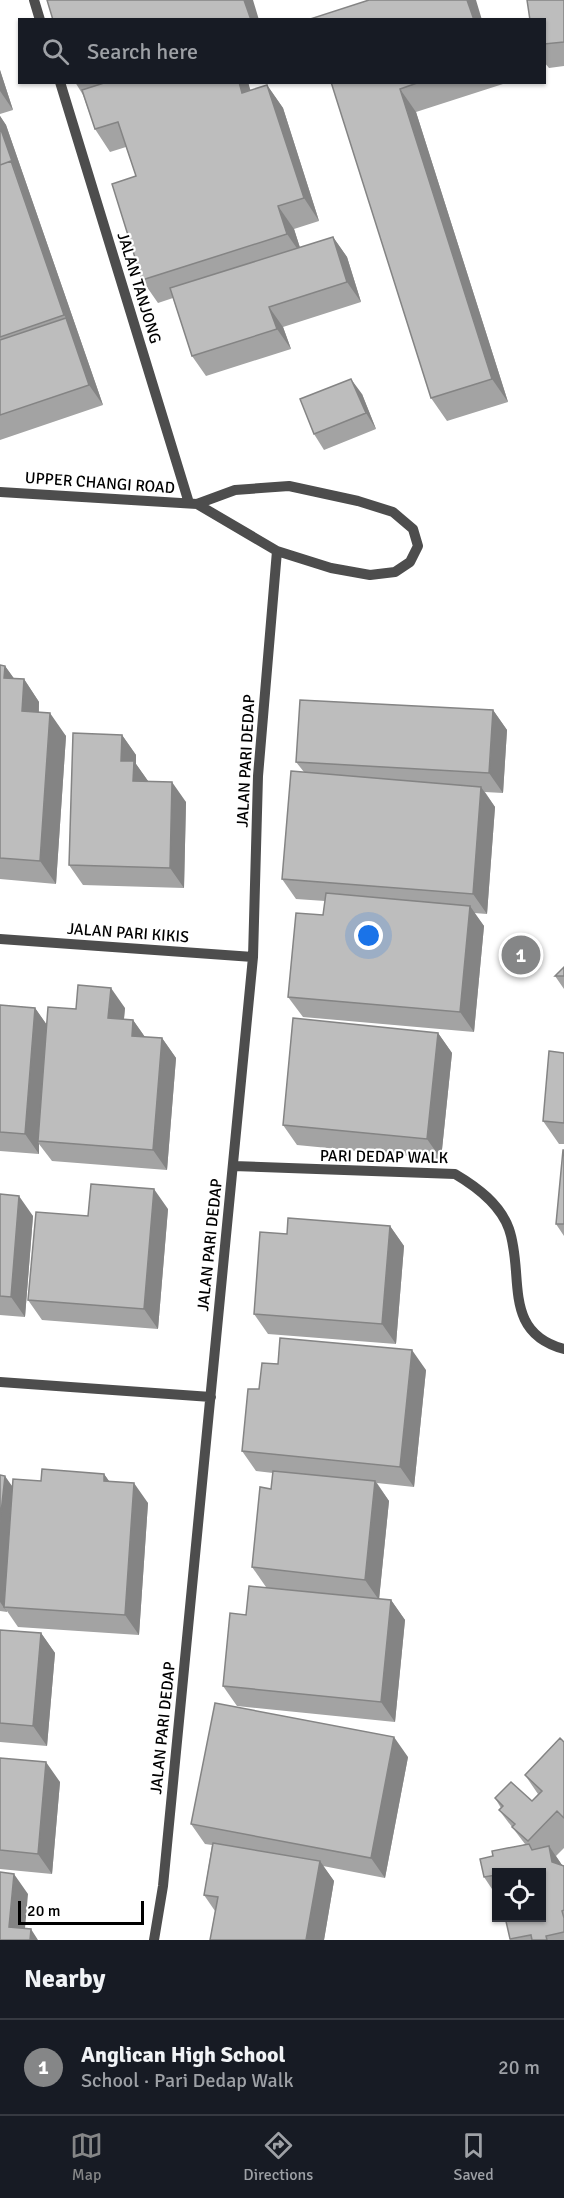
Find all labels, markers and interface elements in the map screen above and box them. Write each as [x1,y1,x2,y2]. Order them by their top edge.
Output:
search box [18,18,546,84]
icon: search [39,35,72,68]
text: Search here [87,38,198,65]
street label: JALAN TANJONG [113,230,165,346]
street label: UPPER CHANGI ROAD [24,468,176,498]
street label: JALAN PARI DEDAP [233,694,259,828]
street label: JALAN PARI KIKIS [66,919,190,947]
your location [354,921,383,950]
pin: 1 [502,932,540,978]
street label: PARI DEDAP WALK [320,1146,449,1168]
street label: JALAN PARI DEDAP [193,1178,227,1312]
street label: JALAN PARI DEDAP [146,1661,180,1795]
map controls [492,1868,546,1922]
button: locate [492,1868,546,1922]
scale bar [18,1898,144,1926]
text: 20 m [27,1901,61,1921]
text: Nearby [24,1963,105,1995]
text: Anglican High School [81,2041,285,2068]
text: 1 [38,2055,49,2080]
text: 20 m [498,2055,540,2080]
text: School · Pari Dedap Walk [81,2068,294,2093]
tab: Map [70,2129,103,2185]
tab: Directions [243,2129,313,2185]
tab: Saved [454,2129,494,2185]

